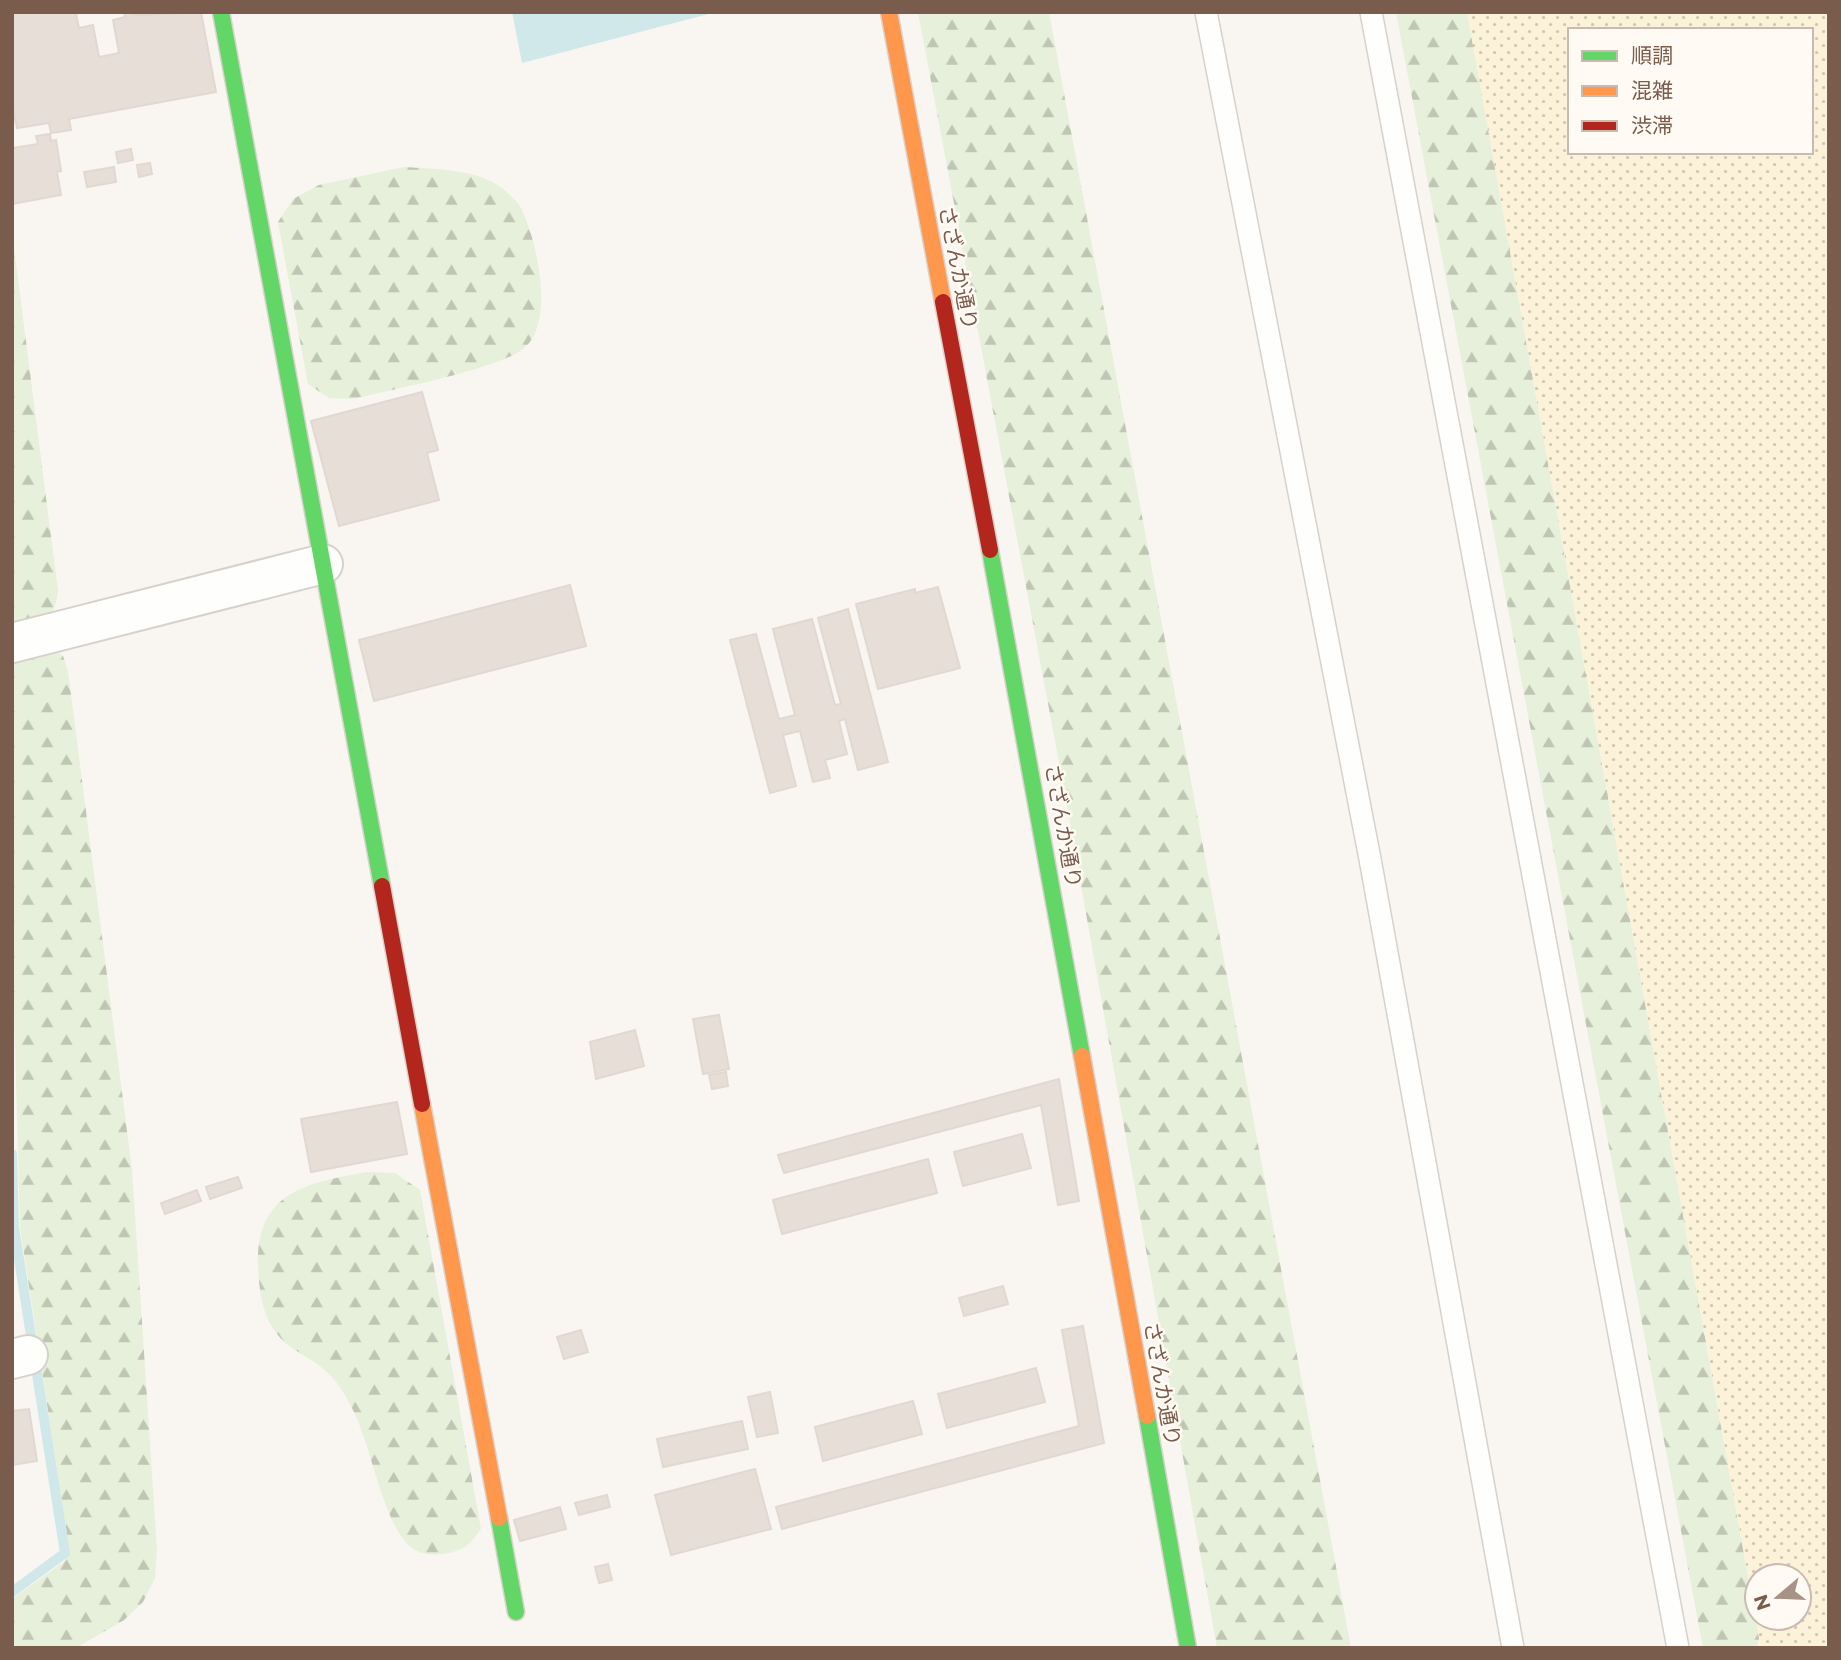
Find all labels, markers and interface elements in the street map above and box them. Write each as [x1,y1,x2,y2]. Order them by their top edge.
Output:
legend [1568,28,1813,154]
text: 順調 [1631,43,1673,68]
text: 混雑 [1631,78,1673,103]
text: 渋滞 [1631,113,1673,138]
street label: さざんか通り [934,204,983,332]
street label: さざんか通り [1040,762,1087,890]
street label: さざんか通り [1139,1320,1186,1448]
north arrow [1743,1562,1813,1632]
text: N [1749,1591,1776,1613]

